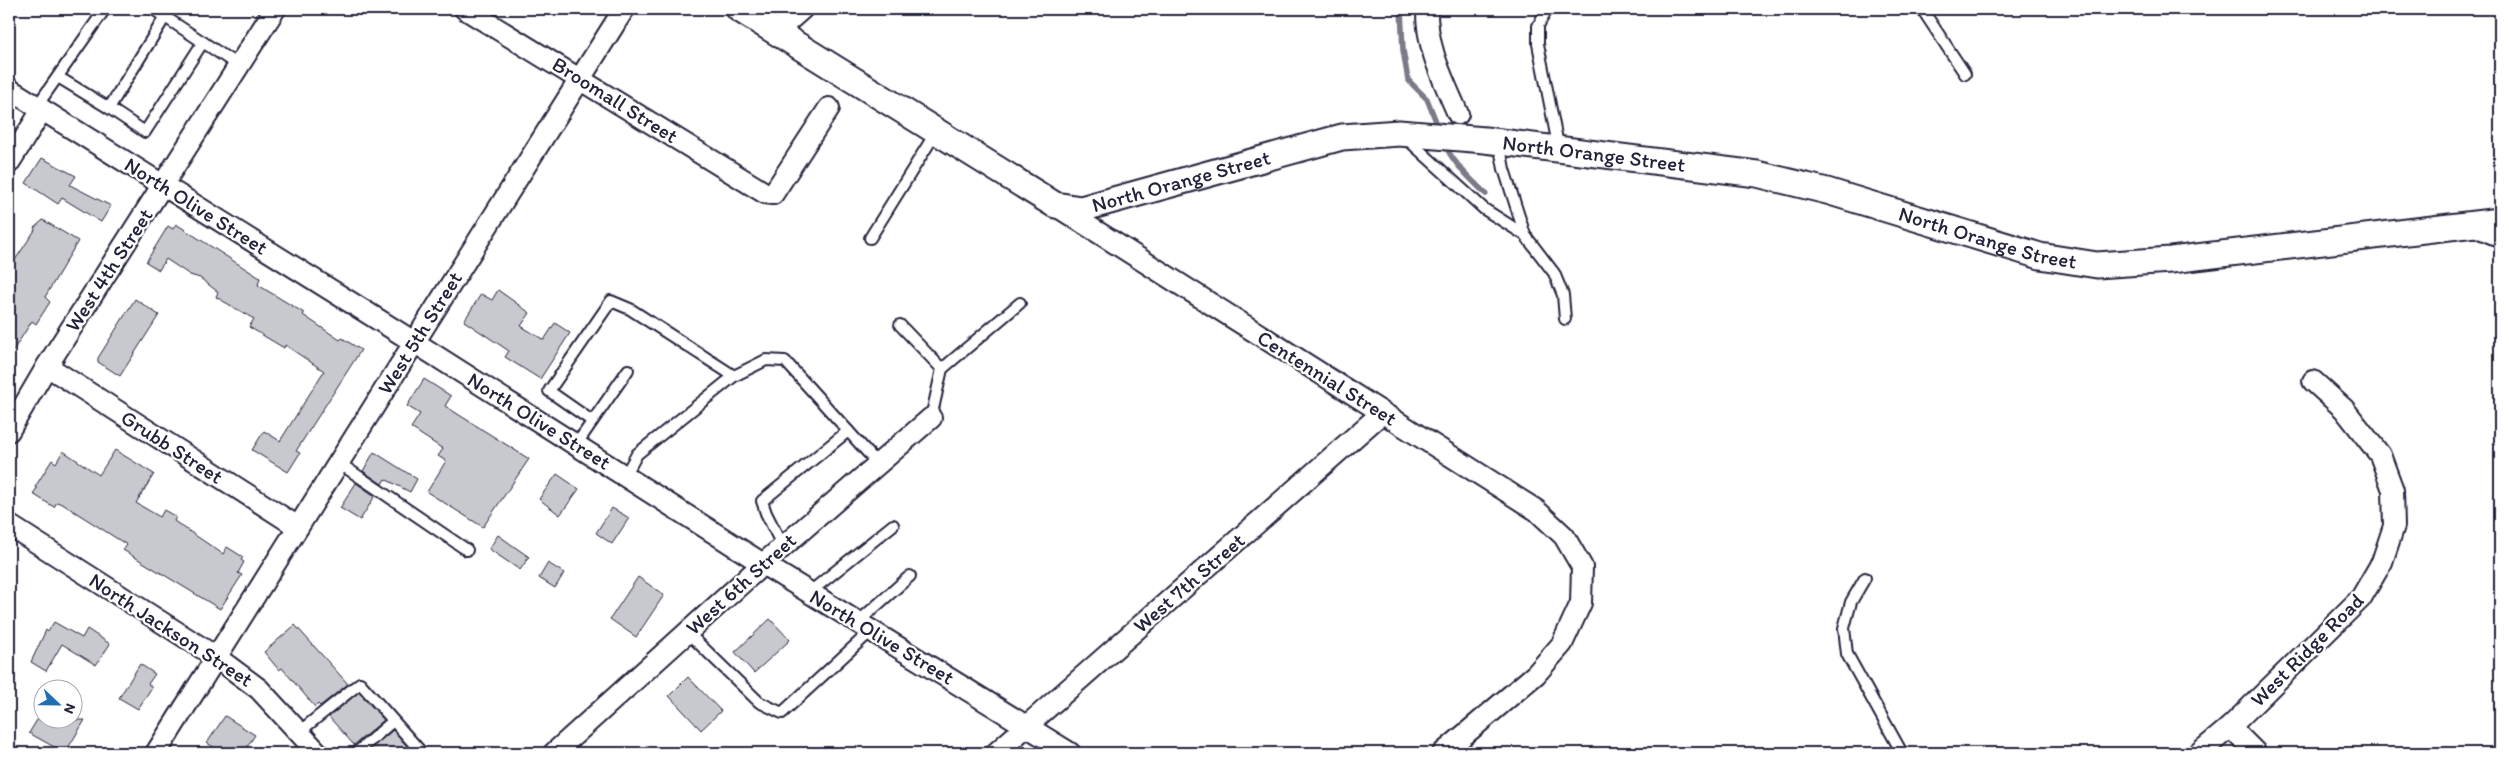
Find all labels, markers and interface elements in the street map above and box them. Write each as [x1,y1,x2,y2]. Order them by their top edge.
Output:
street label: Broomall Street [548,51,683,148]
street label: North Orange Street [1501,129,1687,177]
street label: North Orange Street [1089,144,1273,217]
street label: North Olive Street [120,152,273,260]
street label: North Orange Street [1896,201,2078,274]
street label: West 4th Street [60,203,158,336]
street label: West 5th Street [372,267,467,399]
street label: Centennial Street [1253,325,1402,431]
street label: North Olive Street [463,367,616,475]
street label: Grubb Street [117,404,228,489]
street label: West 6th Street [680,527,801,640]
street label: West 7th Street [1128,527,1250,638]
street label: North Jackson Street [85,567,258,692]
street label: North Olive Street [806,584,959,690]
street label: West Ridge Road [2245,588,2368,711]
north arrow [32,680,82,730]
text: N [60,701,79,716]

